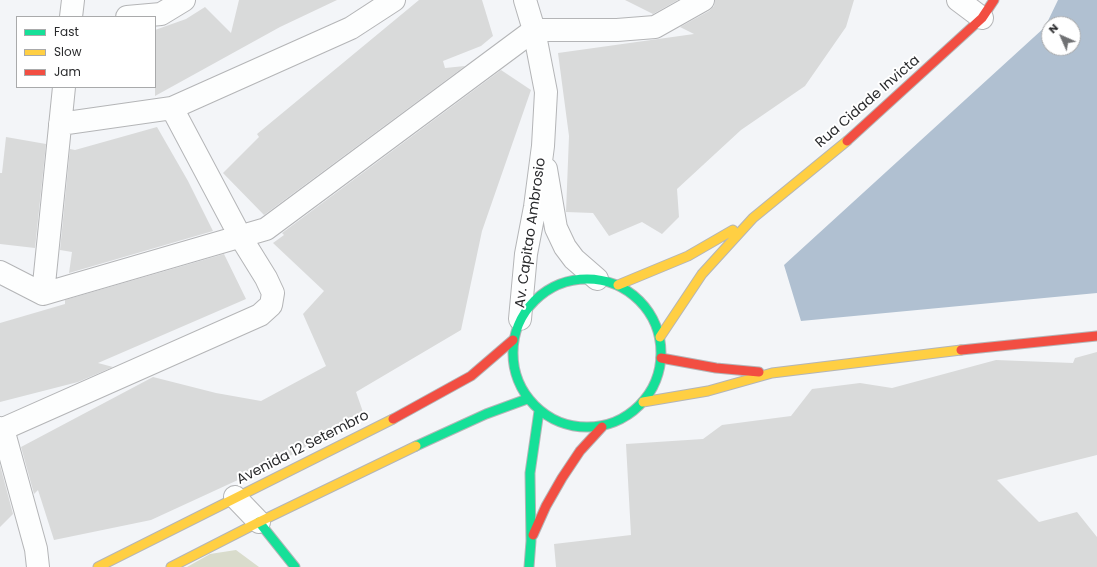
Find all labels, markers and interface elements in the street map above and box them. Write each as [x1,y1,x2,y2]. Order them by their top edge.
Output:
legend [16,16,156,88]
north arrow [1041,16,1081,56]
text: N [1045,20,1062,37]
text: Fast [54,23,79,40]
text: Slow [54,43,82,60]
street label: Rua Cidade Invicta [812,52,924,152]
text: Jam [54,63,81,80]
street label: Av. Capitao Ambrosio [512,157,550,309]
street label: Avenida 12 Setembro [234,407,372,489]

